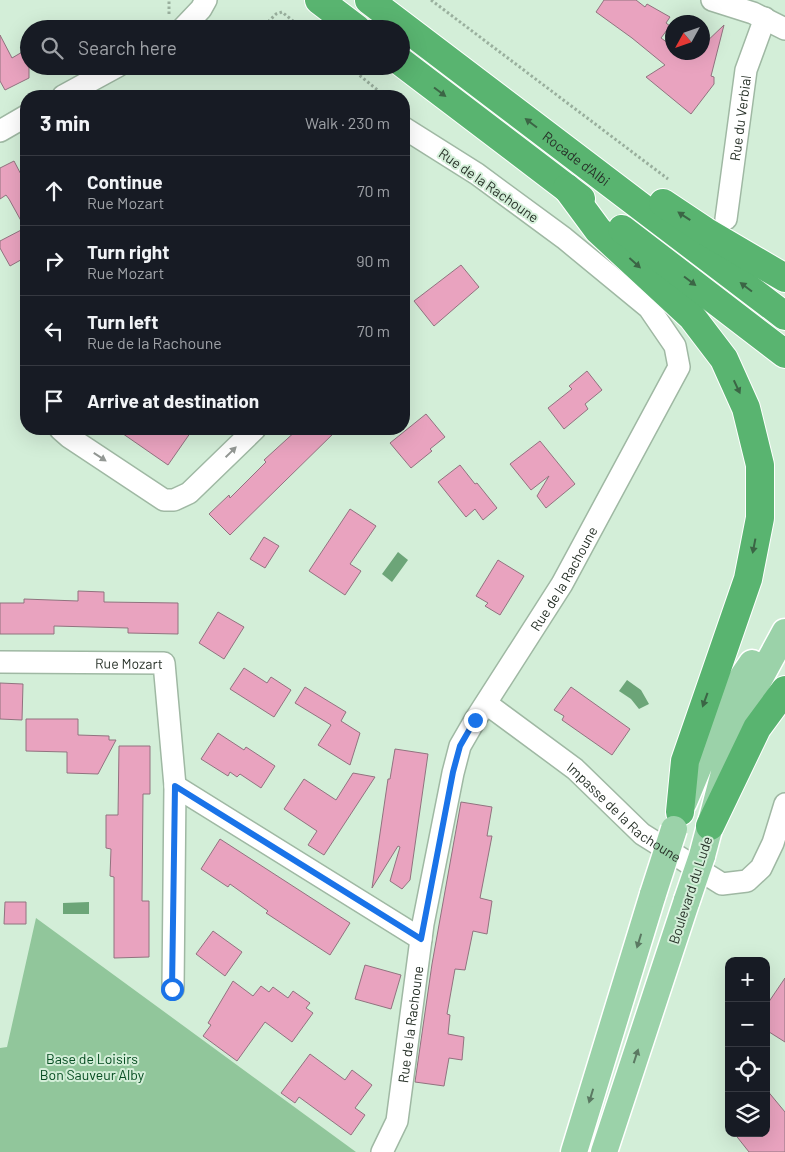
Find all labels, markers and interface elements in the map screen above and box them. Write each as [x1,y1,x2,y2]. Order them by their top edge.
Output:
north arrow [665,15,710,60]
search box [20,20,410,75]
icon: search [38,34,66,62]
text: Search here [78,36,177,59]
street label: Rue du Verbial [725,74,754,162]
one-way arrow [433,87,447,97]
text: 3 min [40,110,90,135]
text: Walk · 230 m [305,113,390,132]
one-way arrow [525,118,538,129]
street label: Rocade d'Albi [540,127,614,189]
street label: Rue de la Rachoune [436,144,542,226]
text: Continue [87,170,163,193]
icon: ahead [40,177,68,205]
text: 70 m [357,181,390,200]
text: Rue Mozart [87,193,164,212]
one-way arrow [677,211,690,221]
text: Turn right [87,240,169,263]
icon: right [40,247,68,275]
text: 90 m [356,251,390,270]
one-way arrow [628,257,640,269]
text: Rue Mozart [87,263,164,282]
one-way arrow [683,276,697,286]
one-way arrow [739,282,753,292]
text: Turn left [87,310,158,333]
icon: left [40,317,68,345]
text: 70 m [357,321,390,340]
text: Rue de la Rachoune [87,333,222,352]
one-way arrow [733,380,741,394]
icon: arrive [40,387,68,415]
text: Arrive at destination [87,389,259,412]
one-way arrow [225,446,237,458]
one-way arrow [93,452,106,462]
street label: Rue de la Rachoune [526,523,600,634]
one-way arrow [750,538,758,554]
street label: Rue Mozart [95,654,163,671]
one-way arrow [701,693,708,708]
route end [464,709,487,732]
street label: Impasse de la Rachoune [564,758,685,865]
street label: Boulevard du Lude [665,834,715,946]
one-way arrow [634,934,642,949]
map controls [725,957,770,1137]
button: + [725,957,770,1002]
street label: Rue de la Rachoune [394,965,426,1084]
route start [161,978,184,1001]
button: − [725,1002,770,1047]
button: locate [725,1047,770,1092]
one-way arrow [632,1048,640,1063]
park label: Base de Loisirs Bon Sauveur Alby [40,1050,145,1083]
one-way arrow [587,1089,595,1104]
button: layers [725,1092,770,1137]

